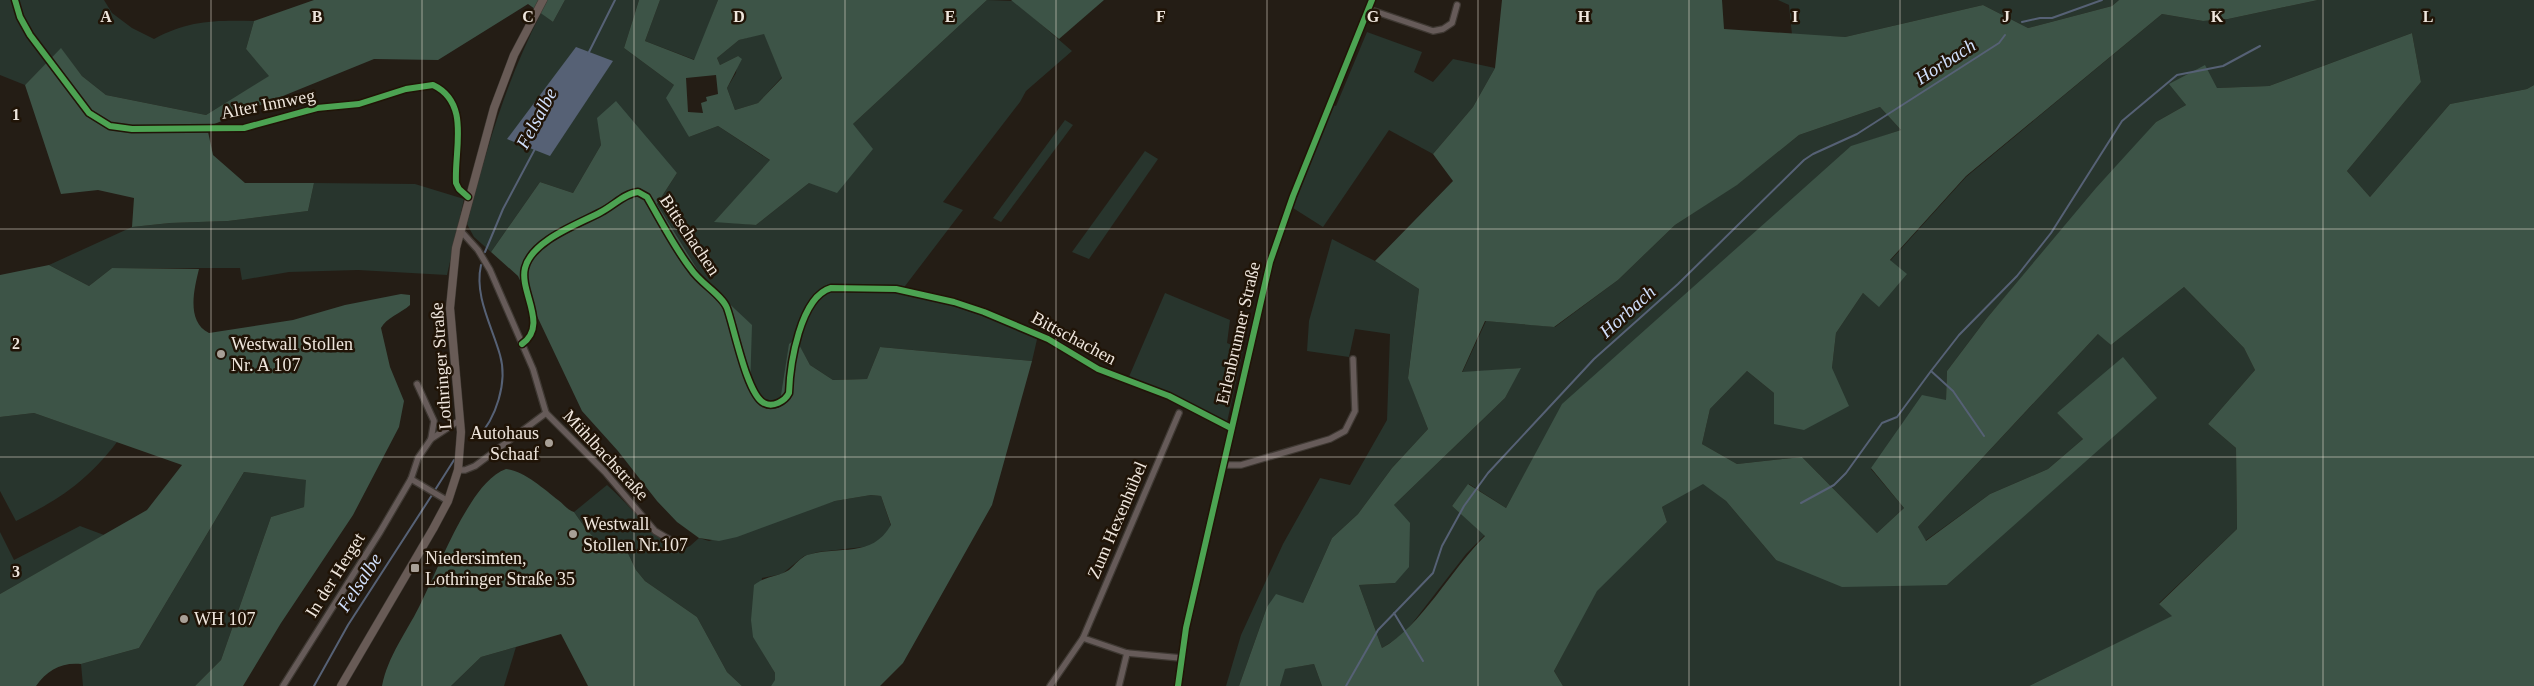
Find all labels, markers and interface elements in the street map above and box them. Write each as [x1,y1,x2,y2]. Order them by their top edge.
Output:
text: A [100,8,112,25]
text: B [312,8,323,25]
text: C [522,8,534,25]
text: D [733,8,745,25]
text: E [945,8,955,25]
text: F [1156,8,1166,25]
text: G [1367,8,1380,25]
text: H [1578,8,1591,25]
text: I [1792,8,1798,25]
text: J [2002,8,2010,25]
text: K [2211,8,2224,25]
text: L [2423,8,2433,25]
water label: Horbach [1910,34,1979,89]
water label: Felsalbe [511,84,561,153]
street label: Alter Innweg [219,85,317,123]
text: 1 [12,106,20,123]
street label: Bittschachen [656,191,724,279]
street label: Erlenbrunner Straße [1212,260,1264,406]
water label: Horbach [1594,281,1659,342]
street label: Lothringer Straße [427,302,455,430]
street label: Bittschachen [1028,307,1120,369]
place label: Westwall Stollen Nr. A 107 [231,334,353,375]
text: 2 [12,335,20,352]
marker: Westwall Stollen Nr. A 107 [215,348,227,360]
street label: Mühlbachstraße [559,406,653,504]
place label: Autohaus Schaaf [470,423,539,464]
marker: Autohaus Schaaf [543,437,555,449]
street label: Zum Hexenhübel [1083,458,1151,582]
place label: Westwall Stollen Nr.107 [583,514,688,555]
marker: Westwall Stollen Nr.107 [567,528,579,540]
street label: In der Herget [301,529,369,621]
place label: Niedersimten, Lothringer Straße 35 [425,548,575,589]
water label: Felsalbe [332,549,386,616]
marker: Niedersimten, Lothringer Straße 35 [409,562,421,574]
text: 3 [12,563,20,580]
place label: WH 107 [194,609,256,629]
marker: WH 107 [178,613,190,625]

